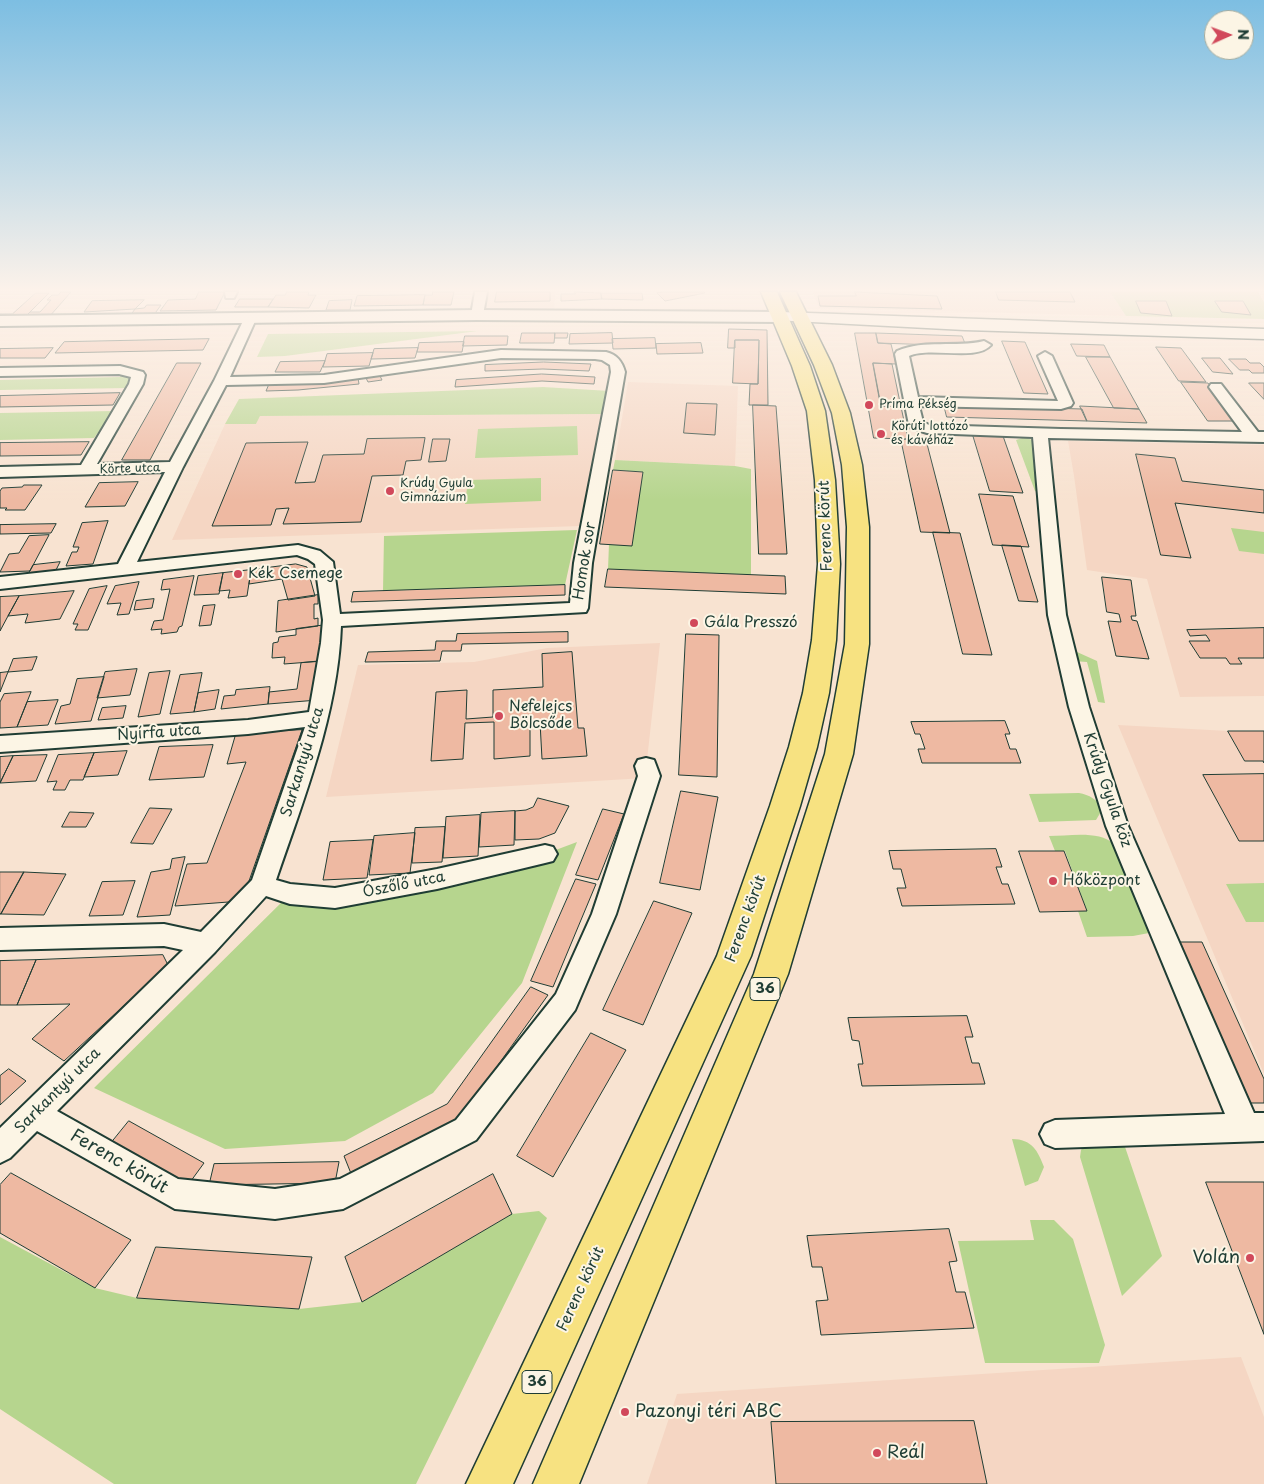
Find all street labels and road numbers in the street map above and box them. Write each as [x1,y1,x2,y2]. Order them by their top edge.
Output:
street label: Körte utca [99,461,161,477]
street label: Ferenc körút [815,480,837,572]
street label: Homok sor [570,521,600,601]
street label: Sarkantyú utca [278,705,328,819]
street label: Nyírfa utca [117,721,201,745]
street label: Krúdy Gyula köz [1079,730,1135,850]
street label: Ószőlő utca [361,868,447,902]
street label: Ferenc körút [722,873,770,965]
road number: 36 [750,978,780,1001]
street label: Sarkantyú utca [11,1044,105,1138]
street label: Ferenc körút [66,1125,172,1199]
street label: Ferenc körút [554,1244,608,1334]
road number: 36 [522,1370,552,1394]

